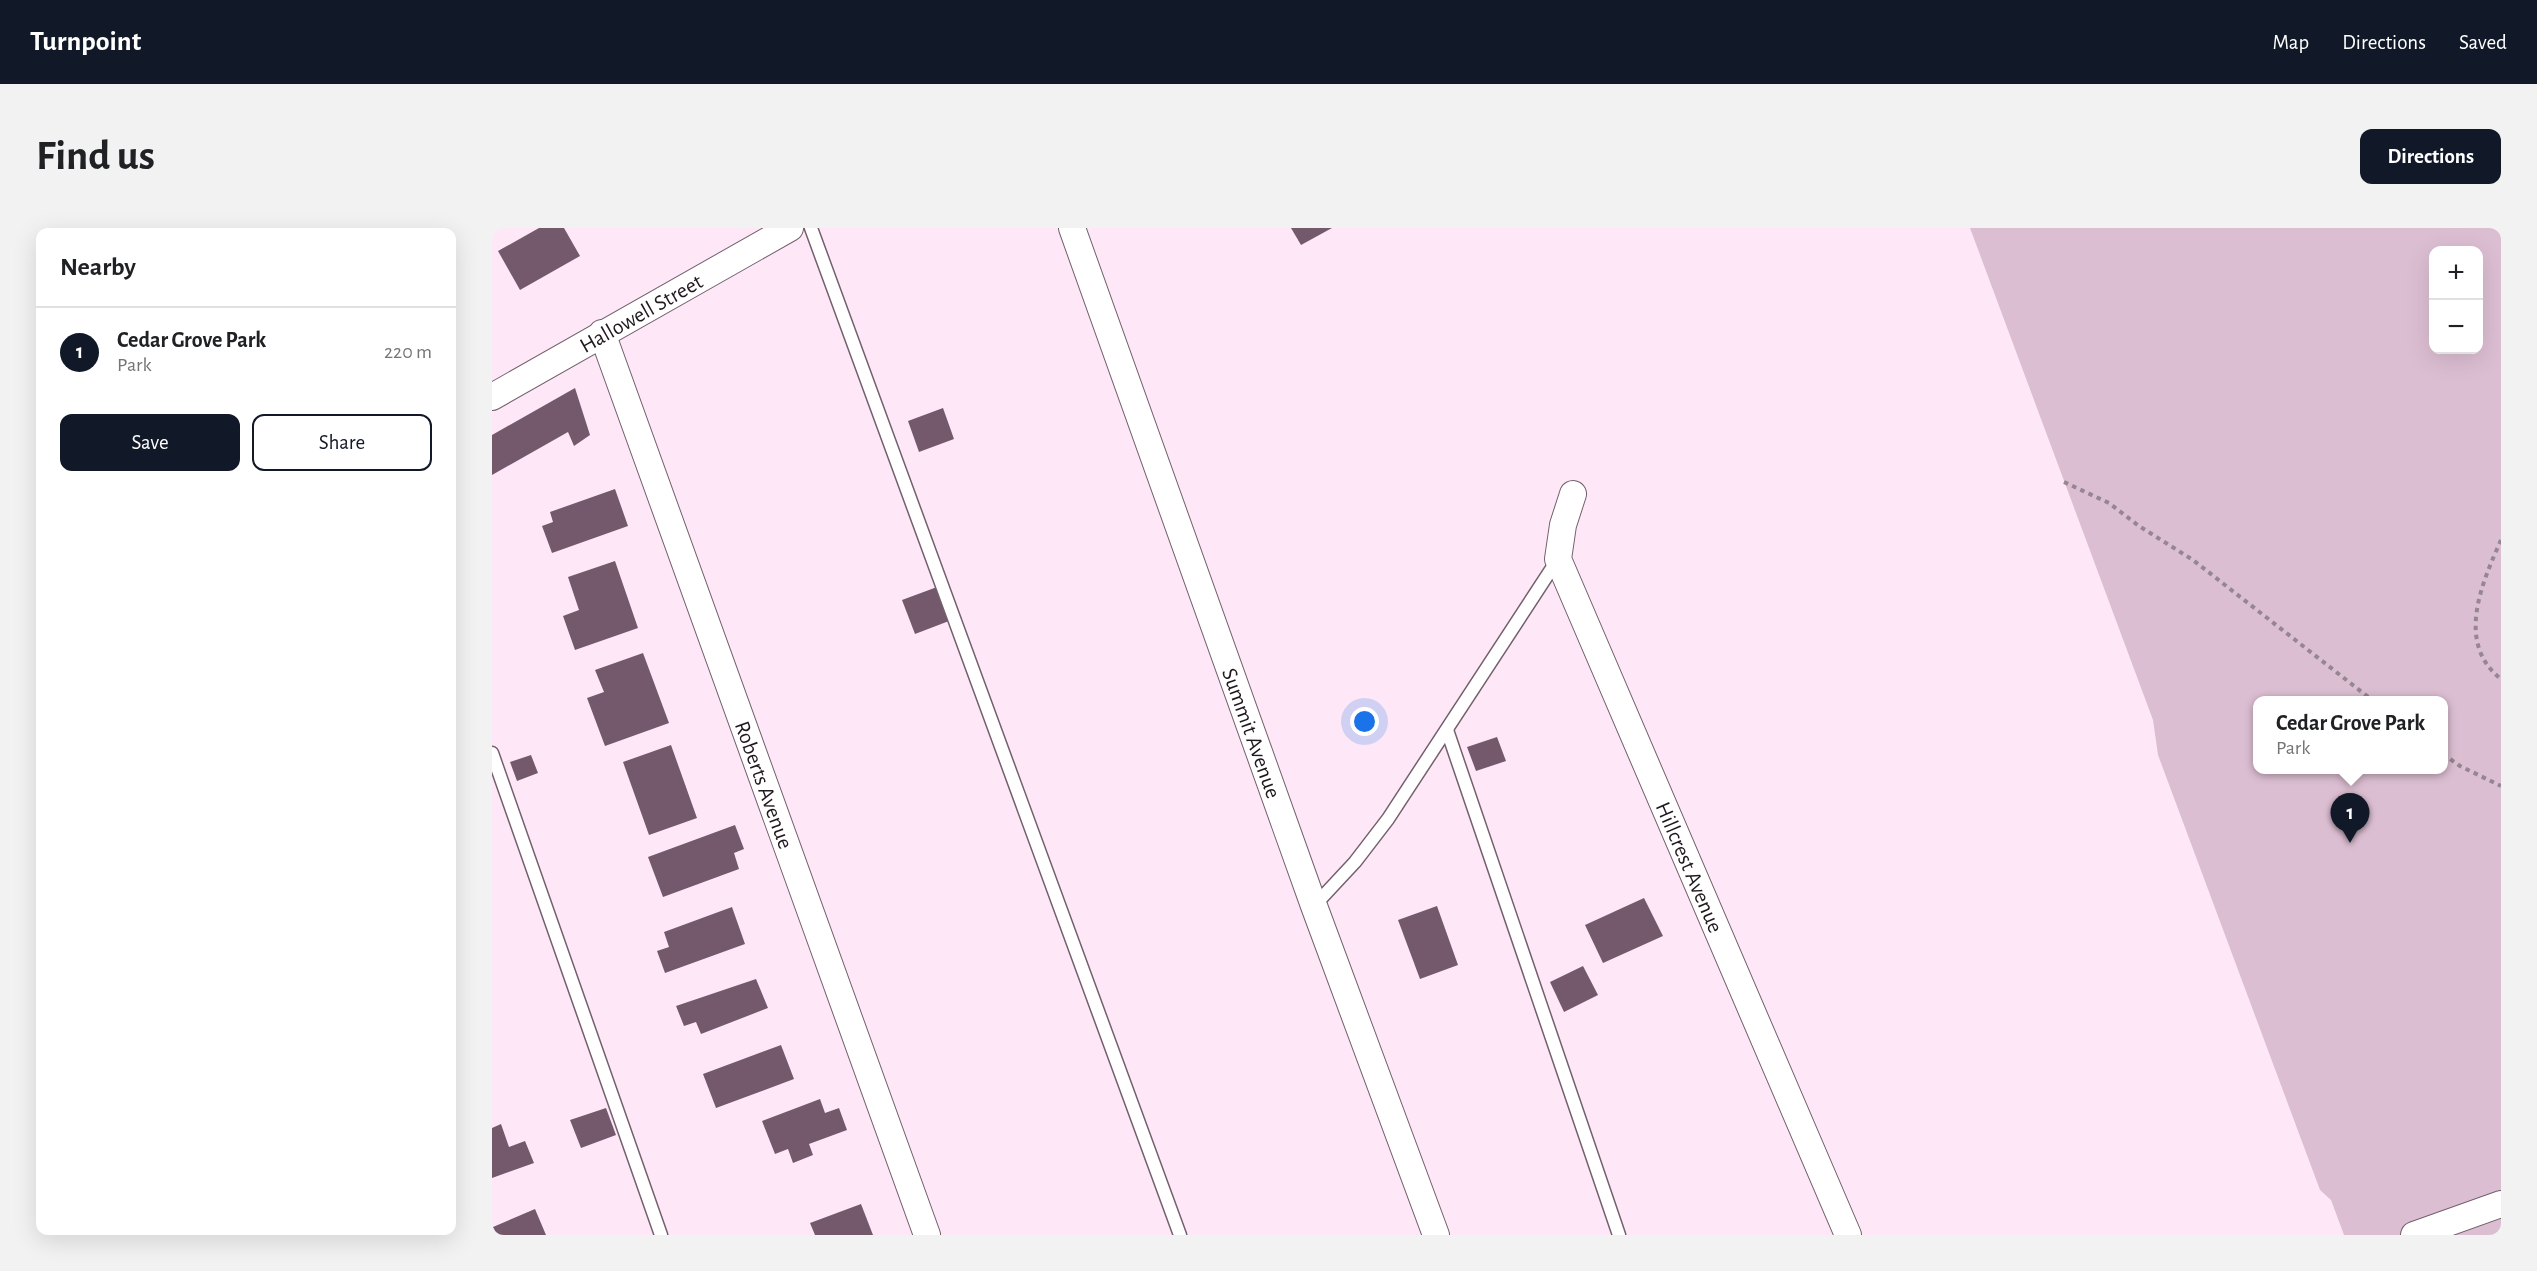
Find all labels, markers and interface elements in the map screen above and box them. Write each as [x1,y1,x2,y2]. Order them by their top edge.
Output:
text: Turnpoint [30,28,141,56]
text: Map [2273,32,2309,53]
text: Directions [2342,32,2426,53]
text: Saved [2459,32,2507,53]
button: Directions [2360,129,2501,184]
text: Find us [36,135,155,177]
map controls [2429,246,2483,354]
button: + [2429,246,2483,300]
text: Nearby [60,254,136,280]
street label: Hallowell Street [576,270,706,357]
button: − [2429,300,2483,354]
text: Cedar Grove Park [117,329,266,351]
text: 1 [76,342,83,362]
text: 220 m [384,342,432,362]
text: Park [117,355,152,375]
button: Save [60,414,240,471]
button: Share [252,414,432,471]
street label: Summit Avenue [1218,665,1285,801]
popup [2253,696,2448,774]
your location [1350,707,1379,736]
text: Cedar Grove Park [2276,712,2425,734]
street label: Roberts Avenue [731,718,797,852]
text: Park [2276,738,2310,758]
pin: 1 [2330,794,2370,843]
street label: Hillcrest Avenue [1652,799,1727,936]

